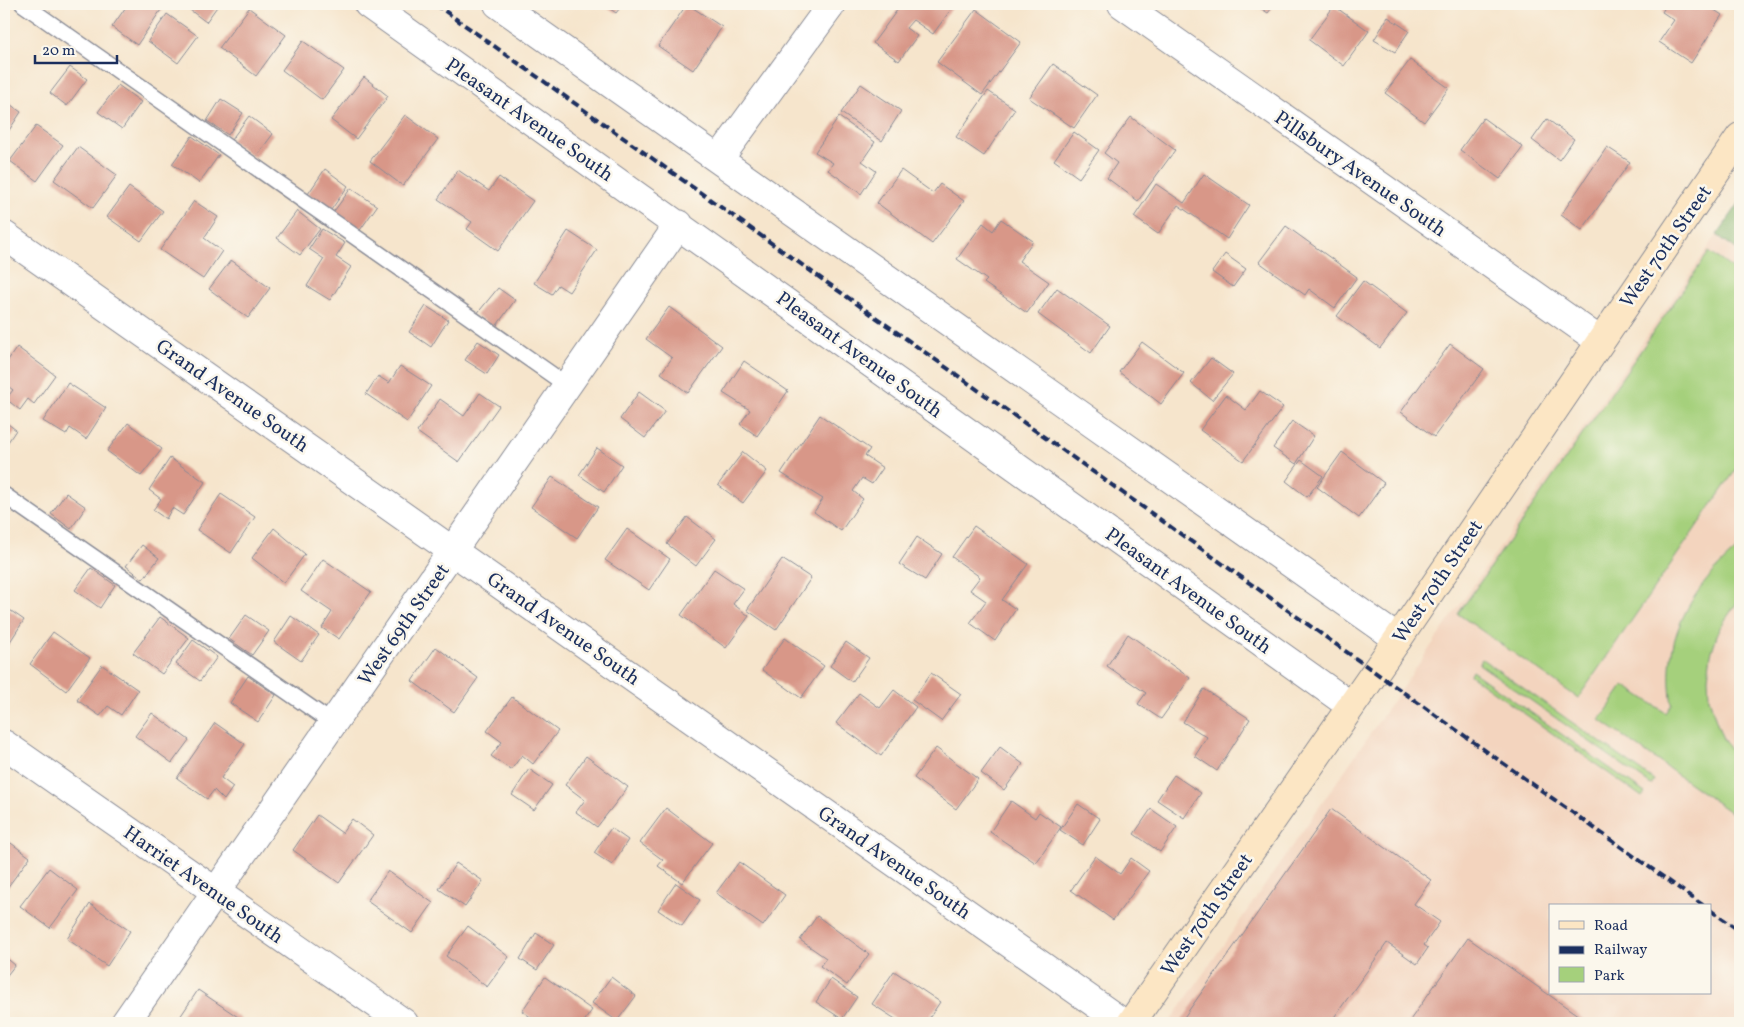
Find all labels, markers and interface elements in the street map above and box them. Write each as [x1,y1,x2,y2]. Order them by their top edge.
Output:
scale bar [35,32,118,64]
text: 20 m [42,41,75,62]
street label: Pleasant Avenue South [439,52,619,189]
street label: Pillsbury Avenue South [1268,105,1452,245]
street label: West 70th Street [1614,180,1719,314]
street label: Pleasant Avenue South [770,286,948,426]
street label: Grand Avenue South [149,333,314,460]
street label: West 70th Street [1387,515,1490,650]
street label: Pleasant Avenue South [1099,522,1277,662]
street label: West 69th Street [352,558,457,692]
street label: Grand Avenue South [480,566,645,693]
street label: Grand Avenue South [811,800,976,927]
street label: Harriet Avenue South [117,820,289,952]
street label: West 70th Street [1155,848,1260,982]
legend [1549,904,1712,994]
text: Road [1594,916,1628,937]
text: Railway [1594,940,1647,961]
text: Park [1594,966,1625,987]

